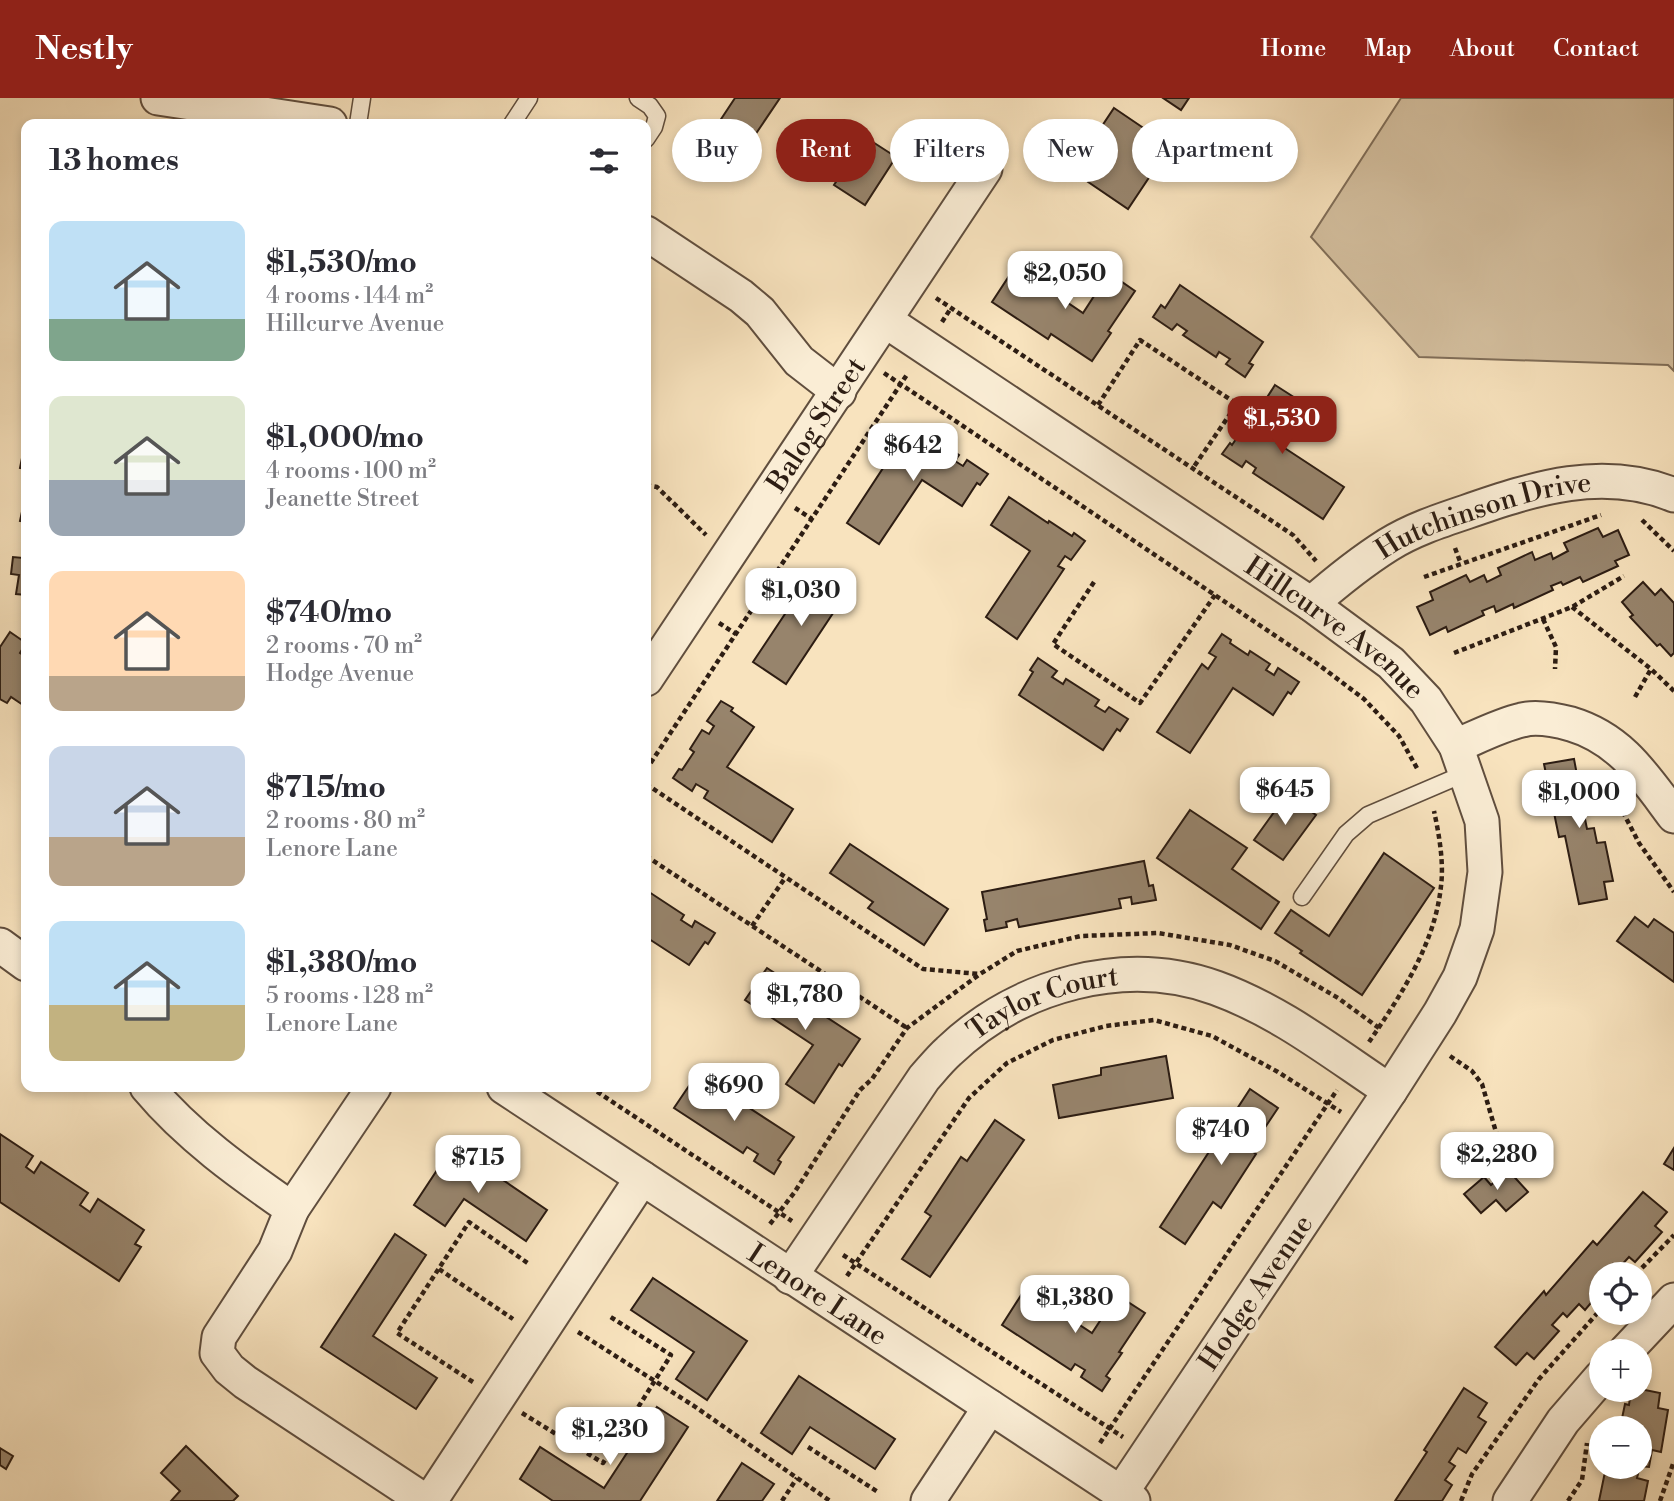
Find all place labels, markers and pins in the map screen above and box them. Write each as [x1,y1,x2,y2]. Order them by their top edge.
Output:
pin: $2,050 [1008,252,1122,311]
pin: $1,530 [1225,396,1339,456]
pin: $642 [872,424,954,483]
pin: $1,030 [744,568,858,628]
pin: $645 [1244,768,1326,827]
pin: $1,000 [1522,770,1636,830]
pin: $1,780 [748,972,862,1032]
pin: $690 [693,1063,775,1123]
pin: $740 [1180,1108,1262,1167]
pin: $2,280 [1440,1132,1554,1192]
pin: $715 [437,1136,519,1195]
pin: $1,380 [1018,1276,1132,1335]
pin: $1,230 [553,1408,667,1467]

